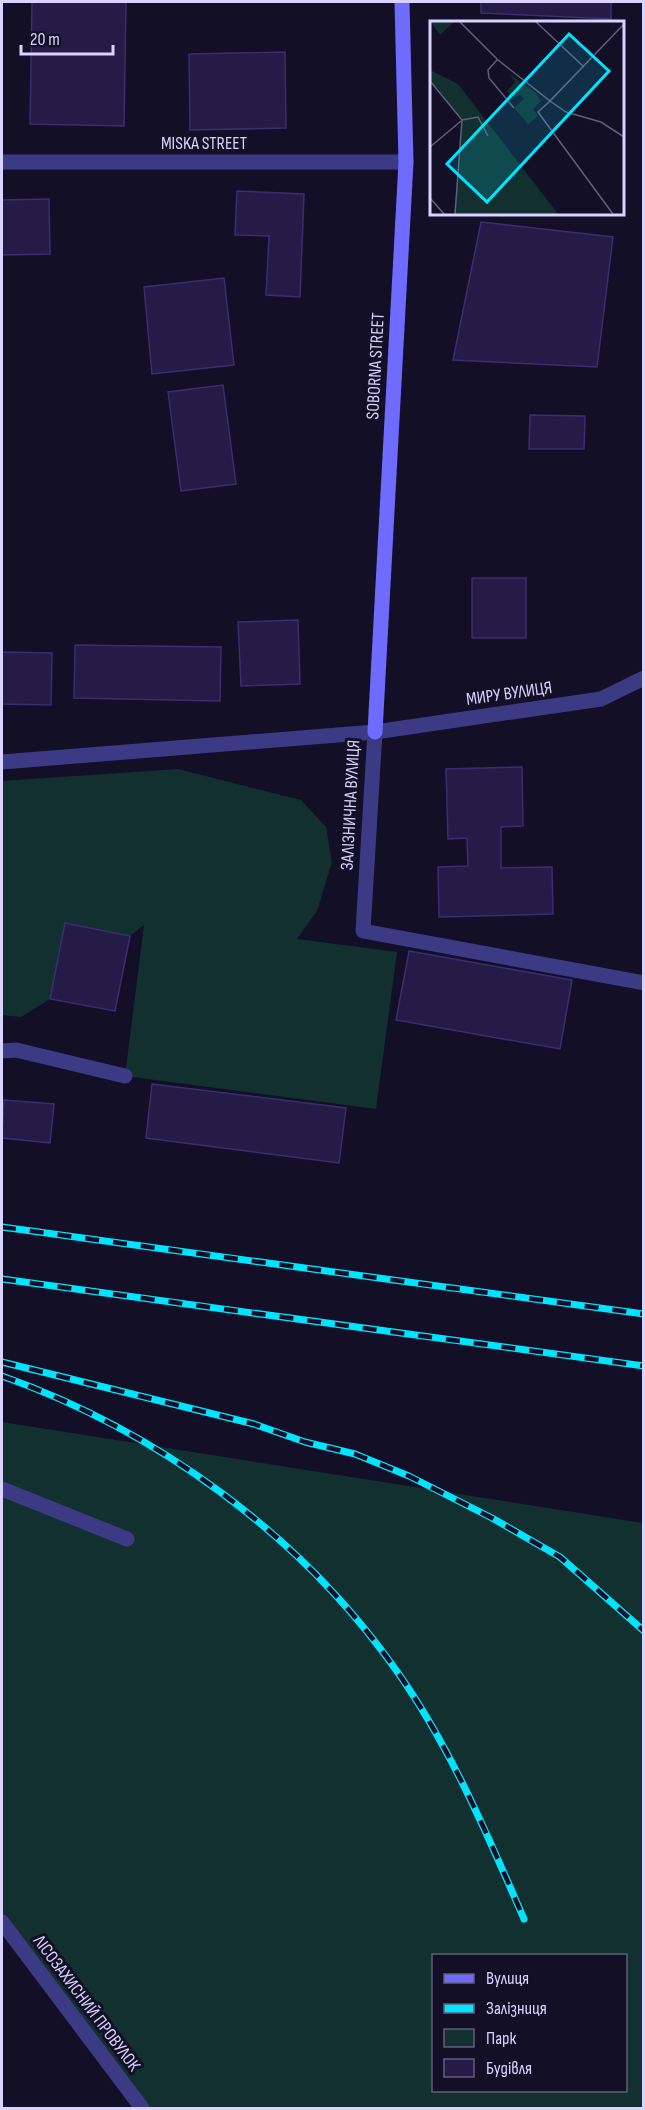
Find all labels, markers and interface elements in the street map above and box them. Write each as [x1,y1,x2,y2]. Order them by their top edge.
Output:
scale bar [21,18,112,56]
inset map [430,21,624,214]
text: 20 m [30,29,60,50]
street label: MISKA STREET [161,133,247,154]
street label: SOBORNA STREET [362,312,389,420]
street label: МИРУ ВУЛИЦЯ [465,677,553,710]
street label: ЗАЛІЗНИЧНА ВУЛИЦЯ [337,739,364,871]
street label: ЛІСОЗАХИСНИЙ ПРОВУЛОК [28,1930,145,2076]
legend [432,1954,627,2092]
text: Вулиця [486,1968,529,1989]
text: Залізниця [486,1998,547,2019]
text: Парк [486,2028,517,2049]
text: Будівля [486,2058,532,2079]

